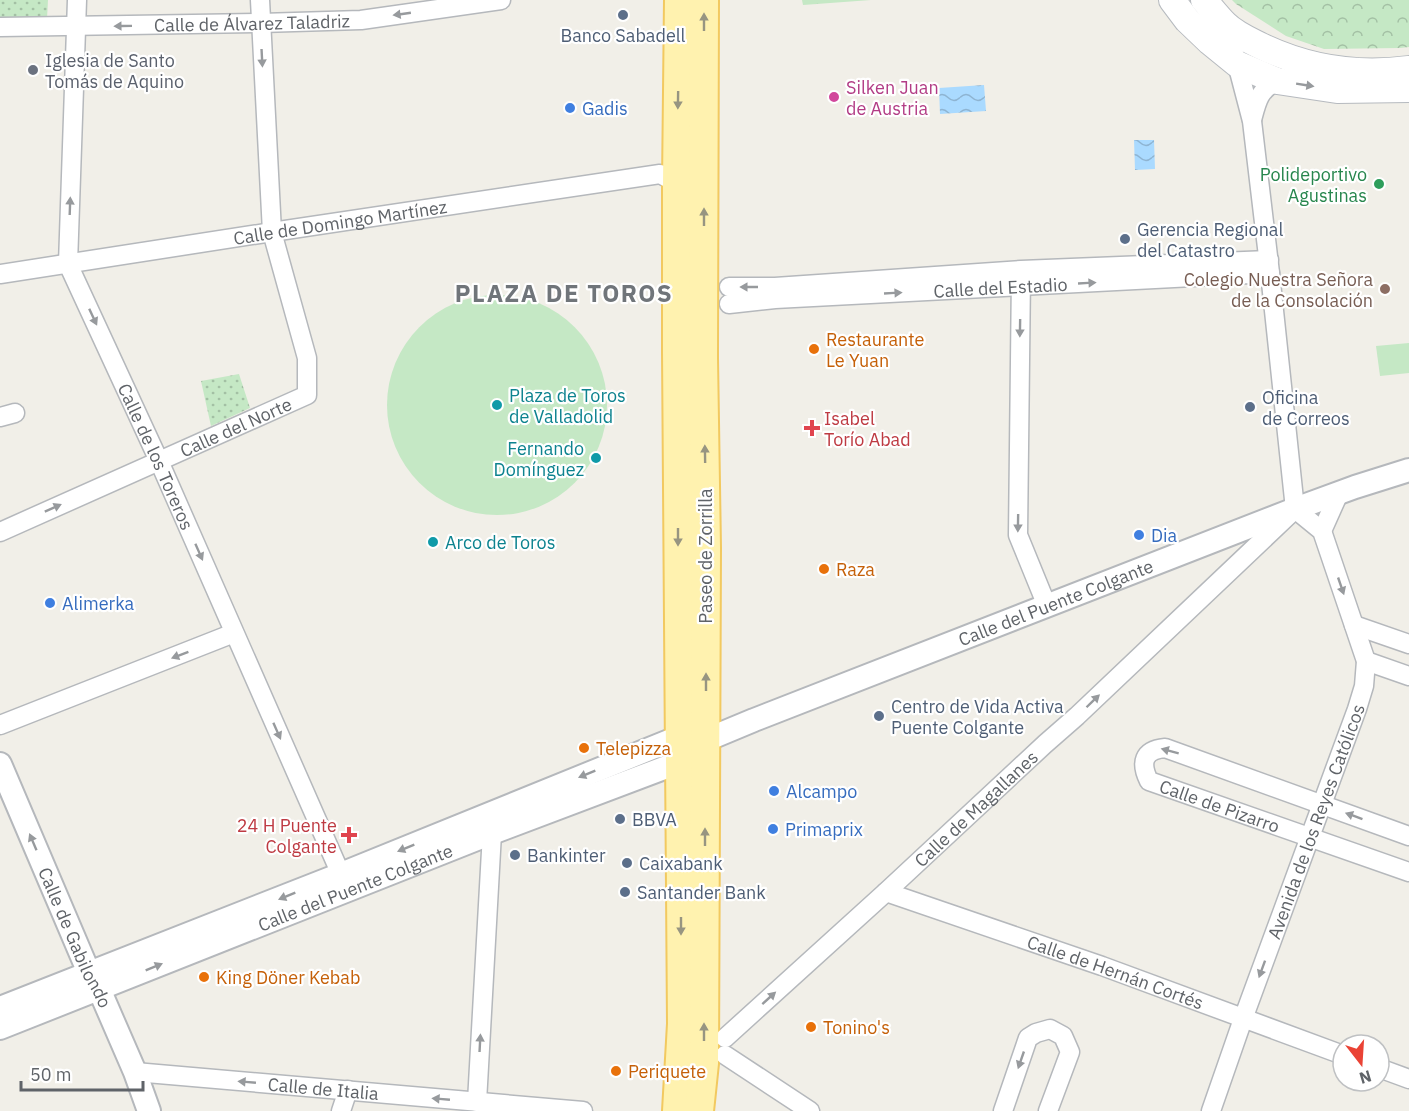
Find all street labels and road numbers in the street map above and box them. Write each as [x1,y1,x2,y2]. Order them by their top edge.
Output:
street label: Calle de Álvarez Taladriz [154,9,350,36]
street label: Calle de Domingo Martínez [232,195,448,249]
street label: Calle del Estadio [933,272,1068,302]
street label: Calle de los Toreros [113,380,199,533]
street label: Calle del Norte [176,392,295,462]
street label: Paseo de Zorrilla [694,488,717,624]
street label: Calle del Puente Colgante [955,554,1157,651]
street label: Avenida de los Reyes Católicos [1262,701,1369,942]
street label: Calle de Magallanes [909,745,1042,872]
street label: Calle de Pizarro [1156,774,1283,837]
street label: Calle del Puente Colgante [254,838,456,936]
street label: Calle de Gabilondo [34,863,117,1011]
street label: Calle de Hernán Cortés [1024,930,1207,1014]
street label: Calle de Italia [267,1072,380,1105]

